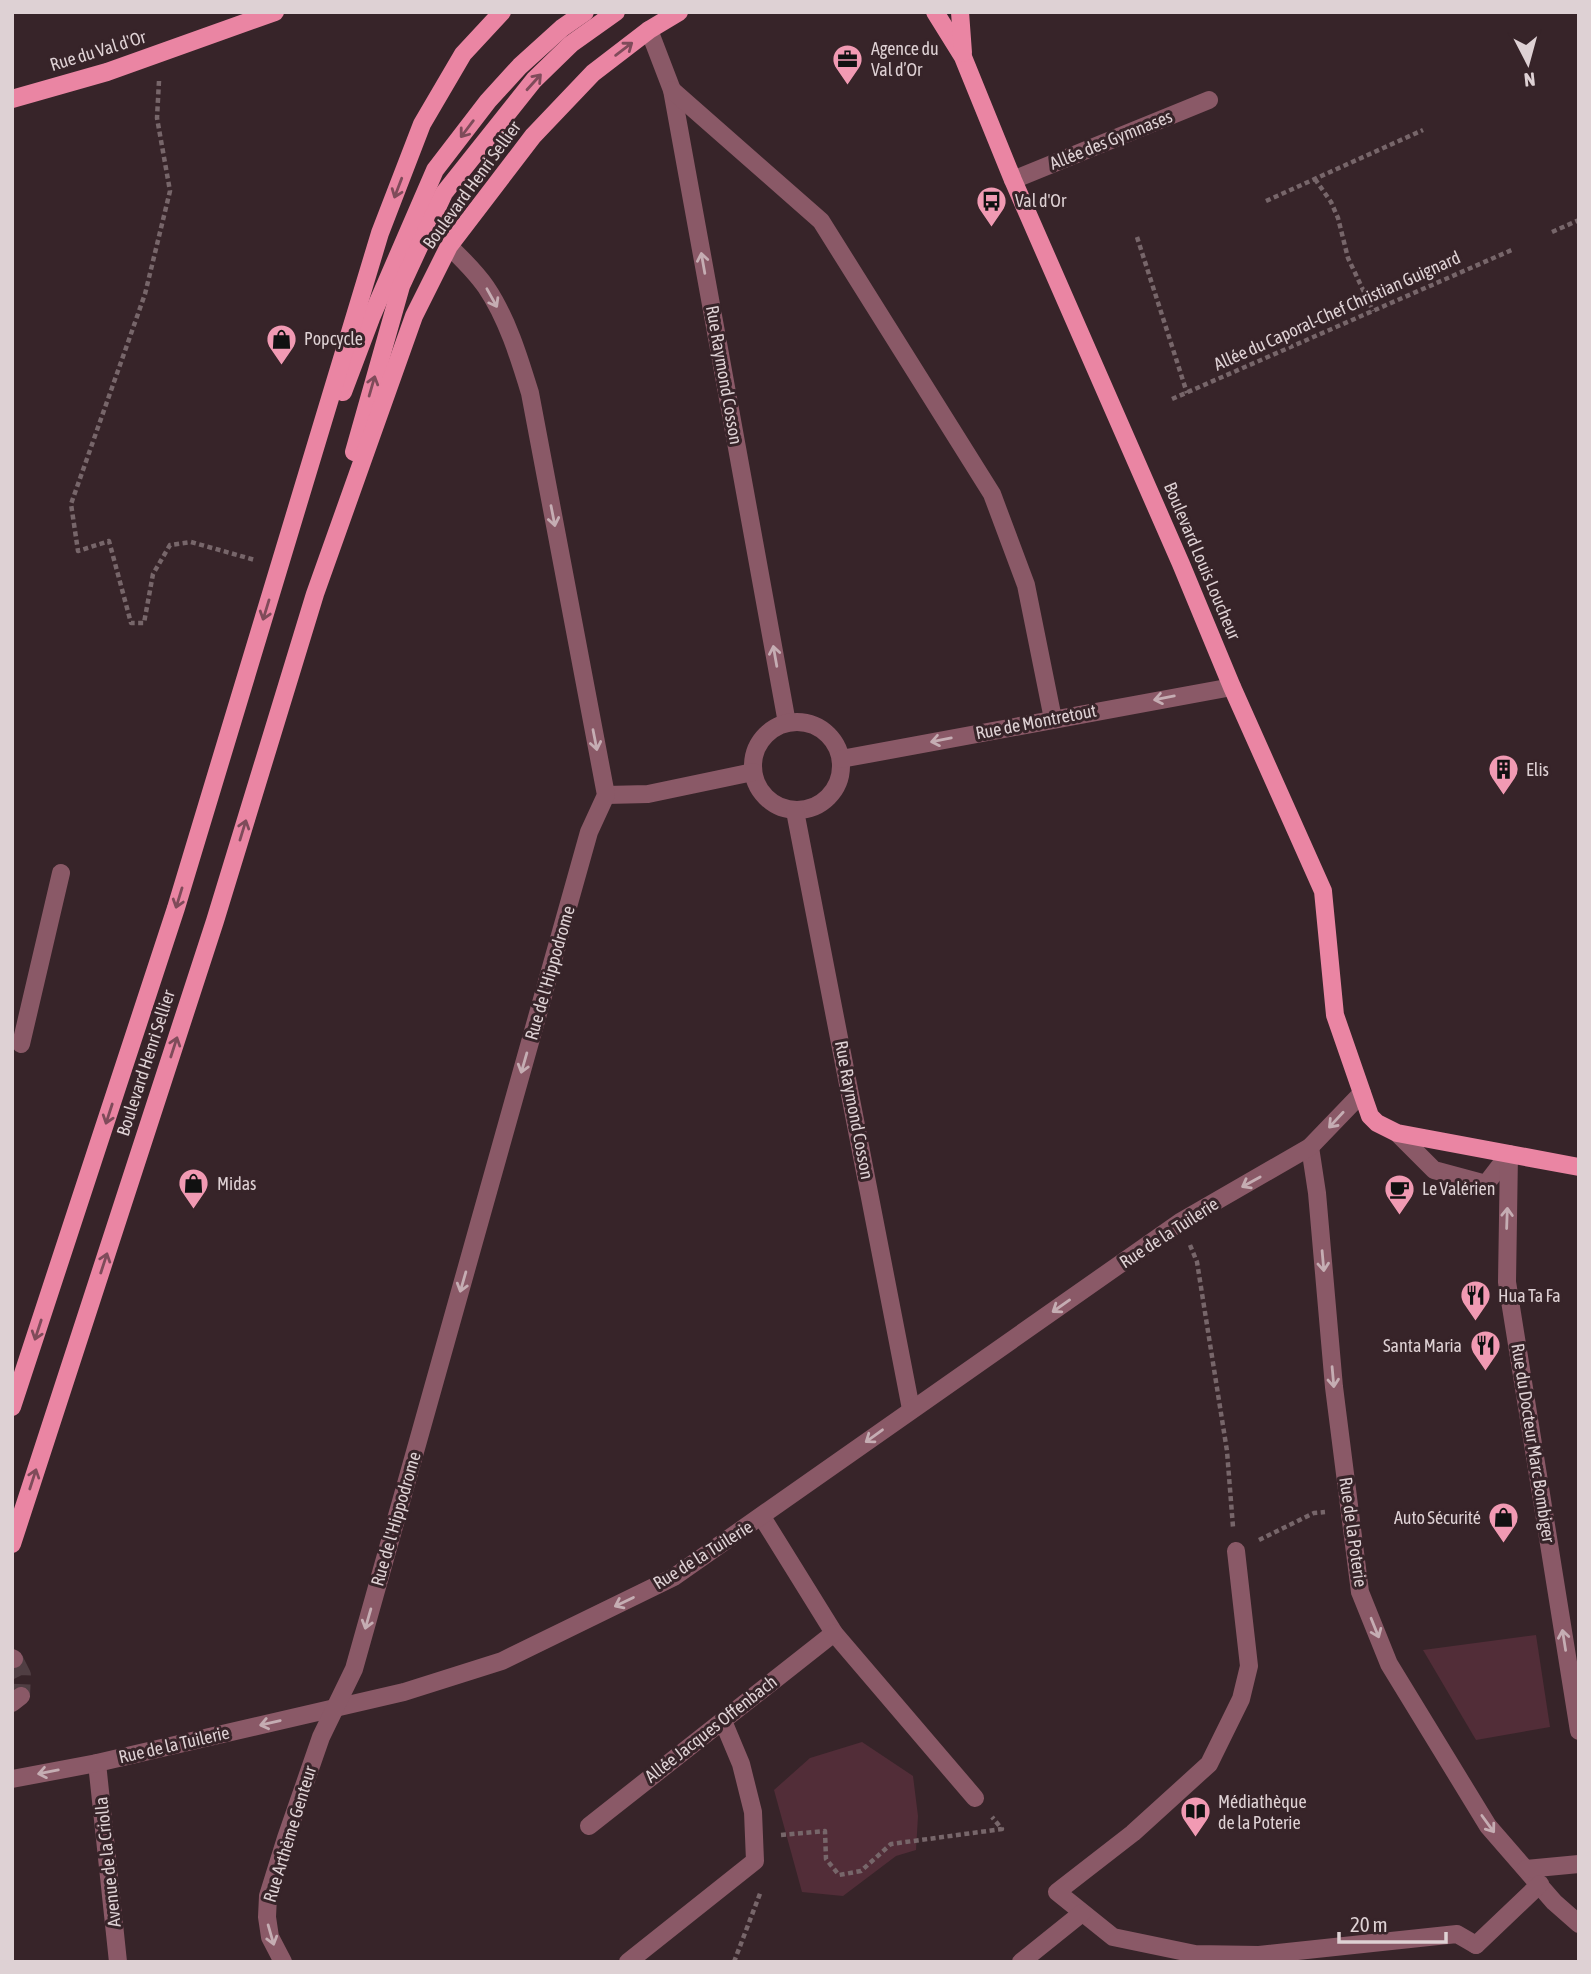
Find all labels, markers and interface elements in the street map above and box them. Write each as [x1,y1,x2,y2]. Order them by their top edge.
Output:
street label: Rue du Val d'Or [47,26,149,75]
north arrow [1493,28,1563,98]
place label: Agence du Val d’Or [871,38,939,80]
one-way arrow [614,42,632,57]
office icon: Agence du Val d’Or [831,42,865,86]
text: N [1523,68,1537,91]
one-way arrow [526,73,542,91]
street label: Allée des Gymnases [1046,105,1175,174]
street label: Boulevard Henri Sellier [418,116,525,253]
one-way arrow [460,119,475,137]
one-way arrow [390,177,403,198]
bus stop icon: Val d'Or [975,184,1009,228]
place label: Val d'Or [1015,190,1067,211]
street label: Allée du Caporal-Chef Christian Guignard [1210,247,1463,375]
one-way arrow [696,252,709,275]
one-way arrow [486,287,499,308]
street label: Rue Raymond Cosson [702,304,747,446]
shop icon: Popcycle [264,322,298,366]
place label: Popcycle [304,328,363,349]
one-way arrow [367,376,380,398]
street label: Boulevard Louis Loucheur [1160,479,1245,643]
one-way arrow [547,504,560,527]
one-way arrow [259,598,272,620]
one-way arrow [767,645,781,668]
one-way arrow [1153,692,1176,705]
street label: Rue de Montretout [974,699,1098,744]
one-way arrow [589,728,603,751]
one-way arrow [930,734,953,747]
building icon: Elis [1486,753,1520,797]
place label: Elis [1526,759,1549,780]
one-way arrow [237,819,250,841]
one-way arrow [172,886,184,908]
street label: Rue de l'Hippodrome [520,903,579,1042]
street label: Boulevard Henri Sellier [112,987,179,1139]
one-way arrow [169,1036,181,1058]
street label: Rue Raymond Cosson [831,1039,878,1181]
one-way arrow [517,1052,530,1074]
one-way arrow [102,1103,115,1125]
one-way arrow [1327,1111,1344,1128]
shop icon: Midas [177,1167,211,1211]
cafe icon: Le Valérien [1382,1172,1416,1216]
place label: Midas [217,1173,256,1194]
one-way arrow [1242,1175,1262,1189]
place label: Le Valérien [1422,1178,1495,1199]
street label: Rue de la Tuilerie [1115,1193,1222,1272]
one-way arrow [1500,1207,1514,1230]
one-way arrow [1317,1249,1330,1272]
one-way arrow [98,1252,111,1274]
one-way arrow [456,1270,469,1293]
restaurant icon: Hua Ta Fa [1458,1279,1492,1323]
place label: Hua Ta Fa [1498,1285,1561,1306]
one-way arrow [1052,1299,1071,1313]
one-way arrow [30,1319,43,1341]
restaurant icon: Santa Maria [1468,1329,1502,1373]
place label: Santa Maria [1383,1335,1462,1356]
street label: Rue du Docteur Marc Bombiger [1507,1342,1560,1545]
one-way arrow [1327,1365,1340,1388]
one-way arrow [865,1429,884,1443]
street label: Rue de l'Hippodrome [366,1449,425,1588]
one-way arrow [28,1469,41,1491]
street label: Rue de la Poterie [1335,1476,1372,1588]
shop icon: Auto Sécurité [1487,1501,1521,1545]
place label: Auto Sécurité [1394,1507,1481,1528]
street label: Rue de la Tuilerie [649,1516,756,1594]
one-way arrow [614,1596,635,1609]
one-way arrow [361,1607,374,1630]
one-way arrow [1369,1617,1382,1638]
one-way arrow [1557,1629,1570,1652]
street label: Allée Jacques Offenbach [641,1671,781,1787]
one-way arrow [259,1717,282,1731]
street label: Rue de la Tuilerie [116,1722,231,1767]
street label: Rue Arthème Genteur [259,1762,320,1905]
one-way arrow [37,1766,60,1779]
place label: Médiathèque de la Poterie [1218,1791,1307,1833]
library icon: Médiathèque de la Poterie [1178,1795,1212,1839]
street label: Avenue de la Criolla [90,1796,125,1928]
one-way arrow [1481,1814,1496,1833]
scale bar [1339,1900,1446,1944]
text: 20 m [1350,1912,1388,1936]
one-way arrow [266,1923,279,1945]

